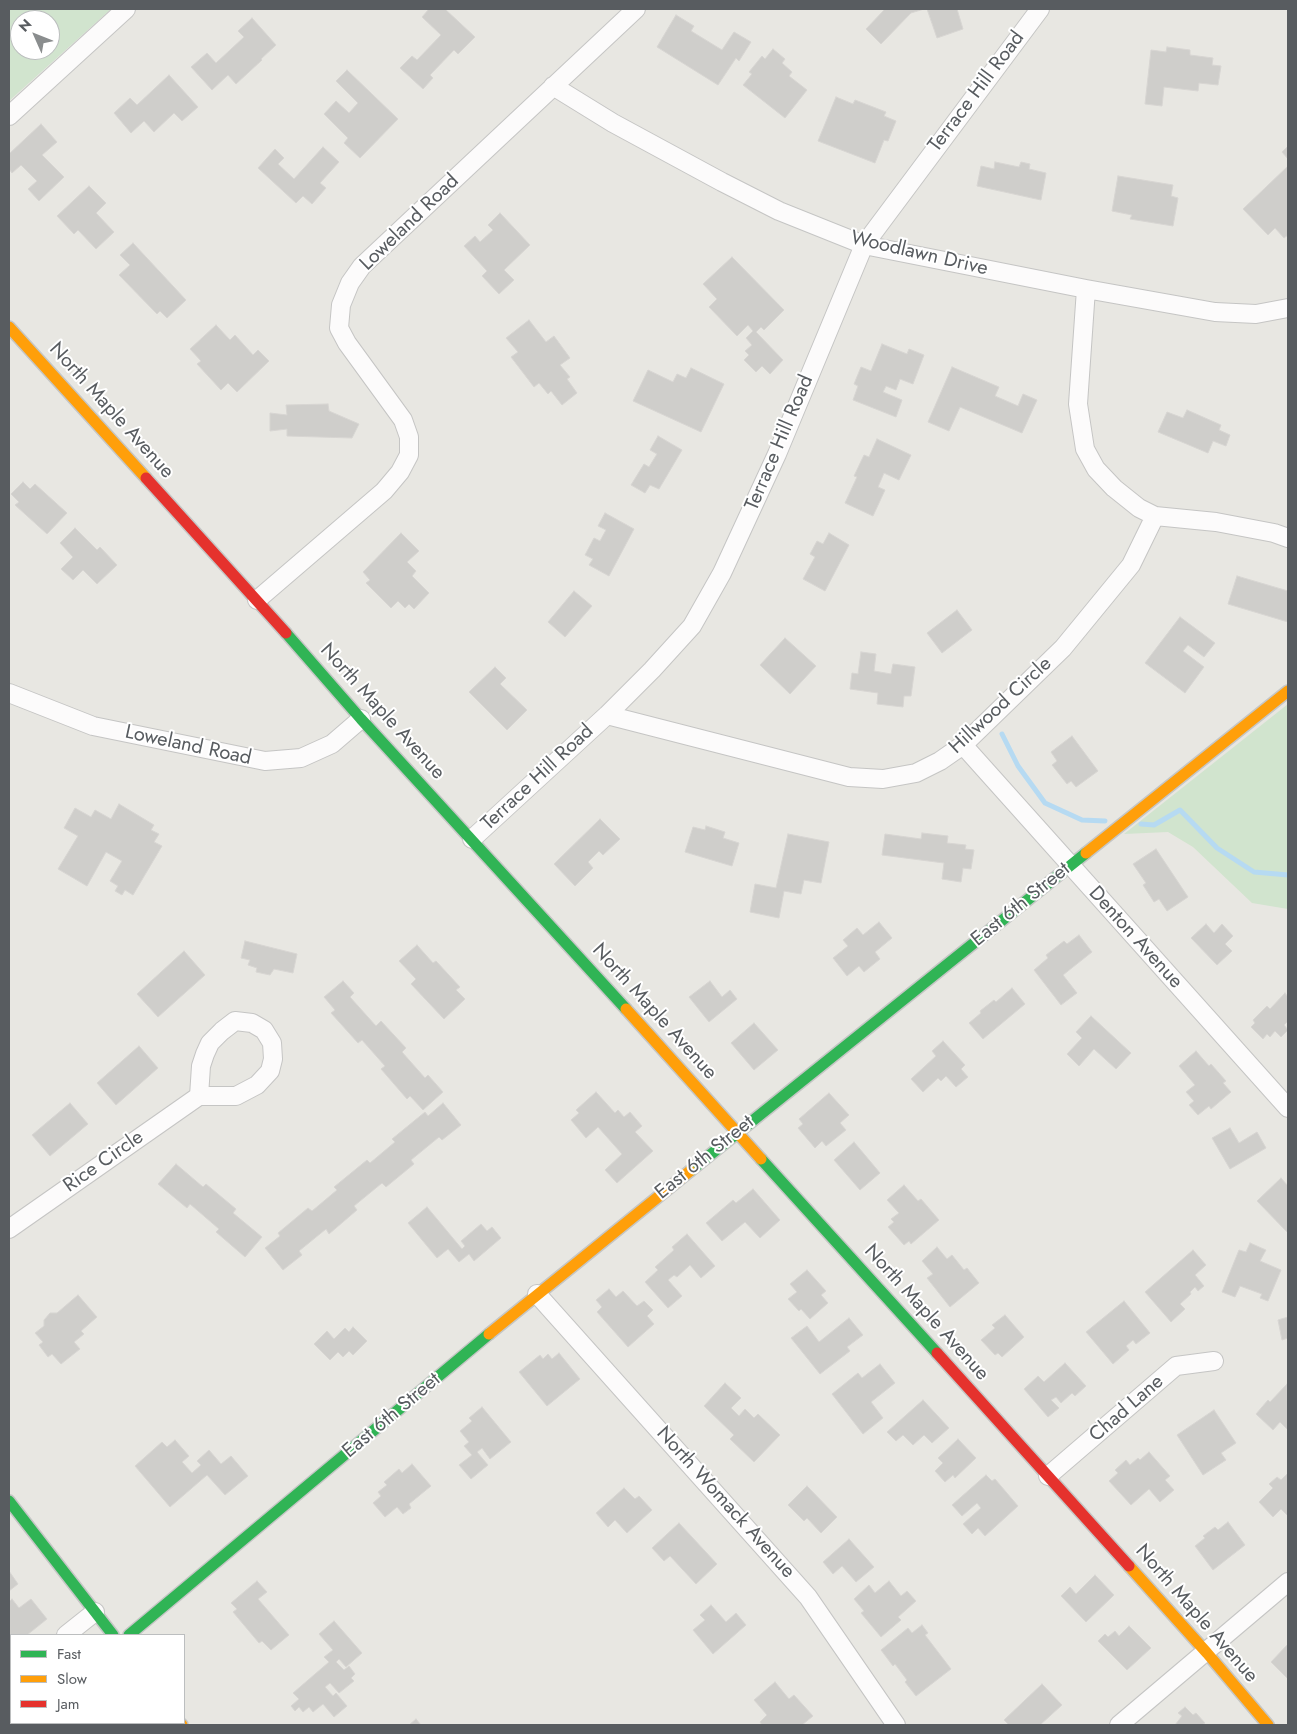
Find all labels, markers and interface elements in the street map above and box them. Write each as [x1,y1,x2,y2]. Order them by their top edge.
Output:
north arrow [10,10,60,60]
text: N [14,14,36,36]
street label: Terrace Hill Road [924,27,1030,157]
street label: Loweland Road [355,170,465,276]
street label: Woodlawn Drive [848,227,990,281]
street label: North Maple Avenue [44,338,178,484]
street label: Terrace Hill Road [741,372,819,514]
street label: North Maple Avenue [315,639,449,785]
street label: Hillwood Circle [945,652,1057,760]
street label: Terrace Hill Road [477,720,599,836]
street label: Loweland Road [123,721,253,771]
street label: East 6th Street [967,858,1075,952]
street label: Denton Avenue [1083,882,1187,994]
street label: North Maple Avenue [587,939,721,1085]
street label: East 6th Street [651,1111,759,1205]
street label: Rice Circle [59,1126,149,1198]
street label: North Maple Avenue [859,1240,993,1386]
street label: East 6th Street [338,1368,446,1464]
street label: Chad Lane [1085,1370,1169,1448]
street label: North Womack Avenue [651,1422,799,1584]
street label: North Maple Avenue [1130,1540,1262,1688]
legend [10,1634,185,1724]
text: Fast [57,1643,81,1665]
text: Slow [57,1668,87,1690]
text: Jam [57,1693,80,1715]

